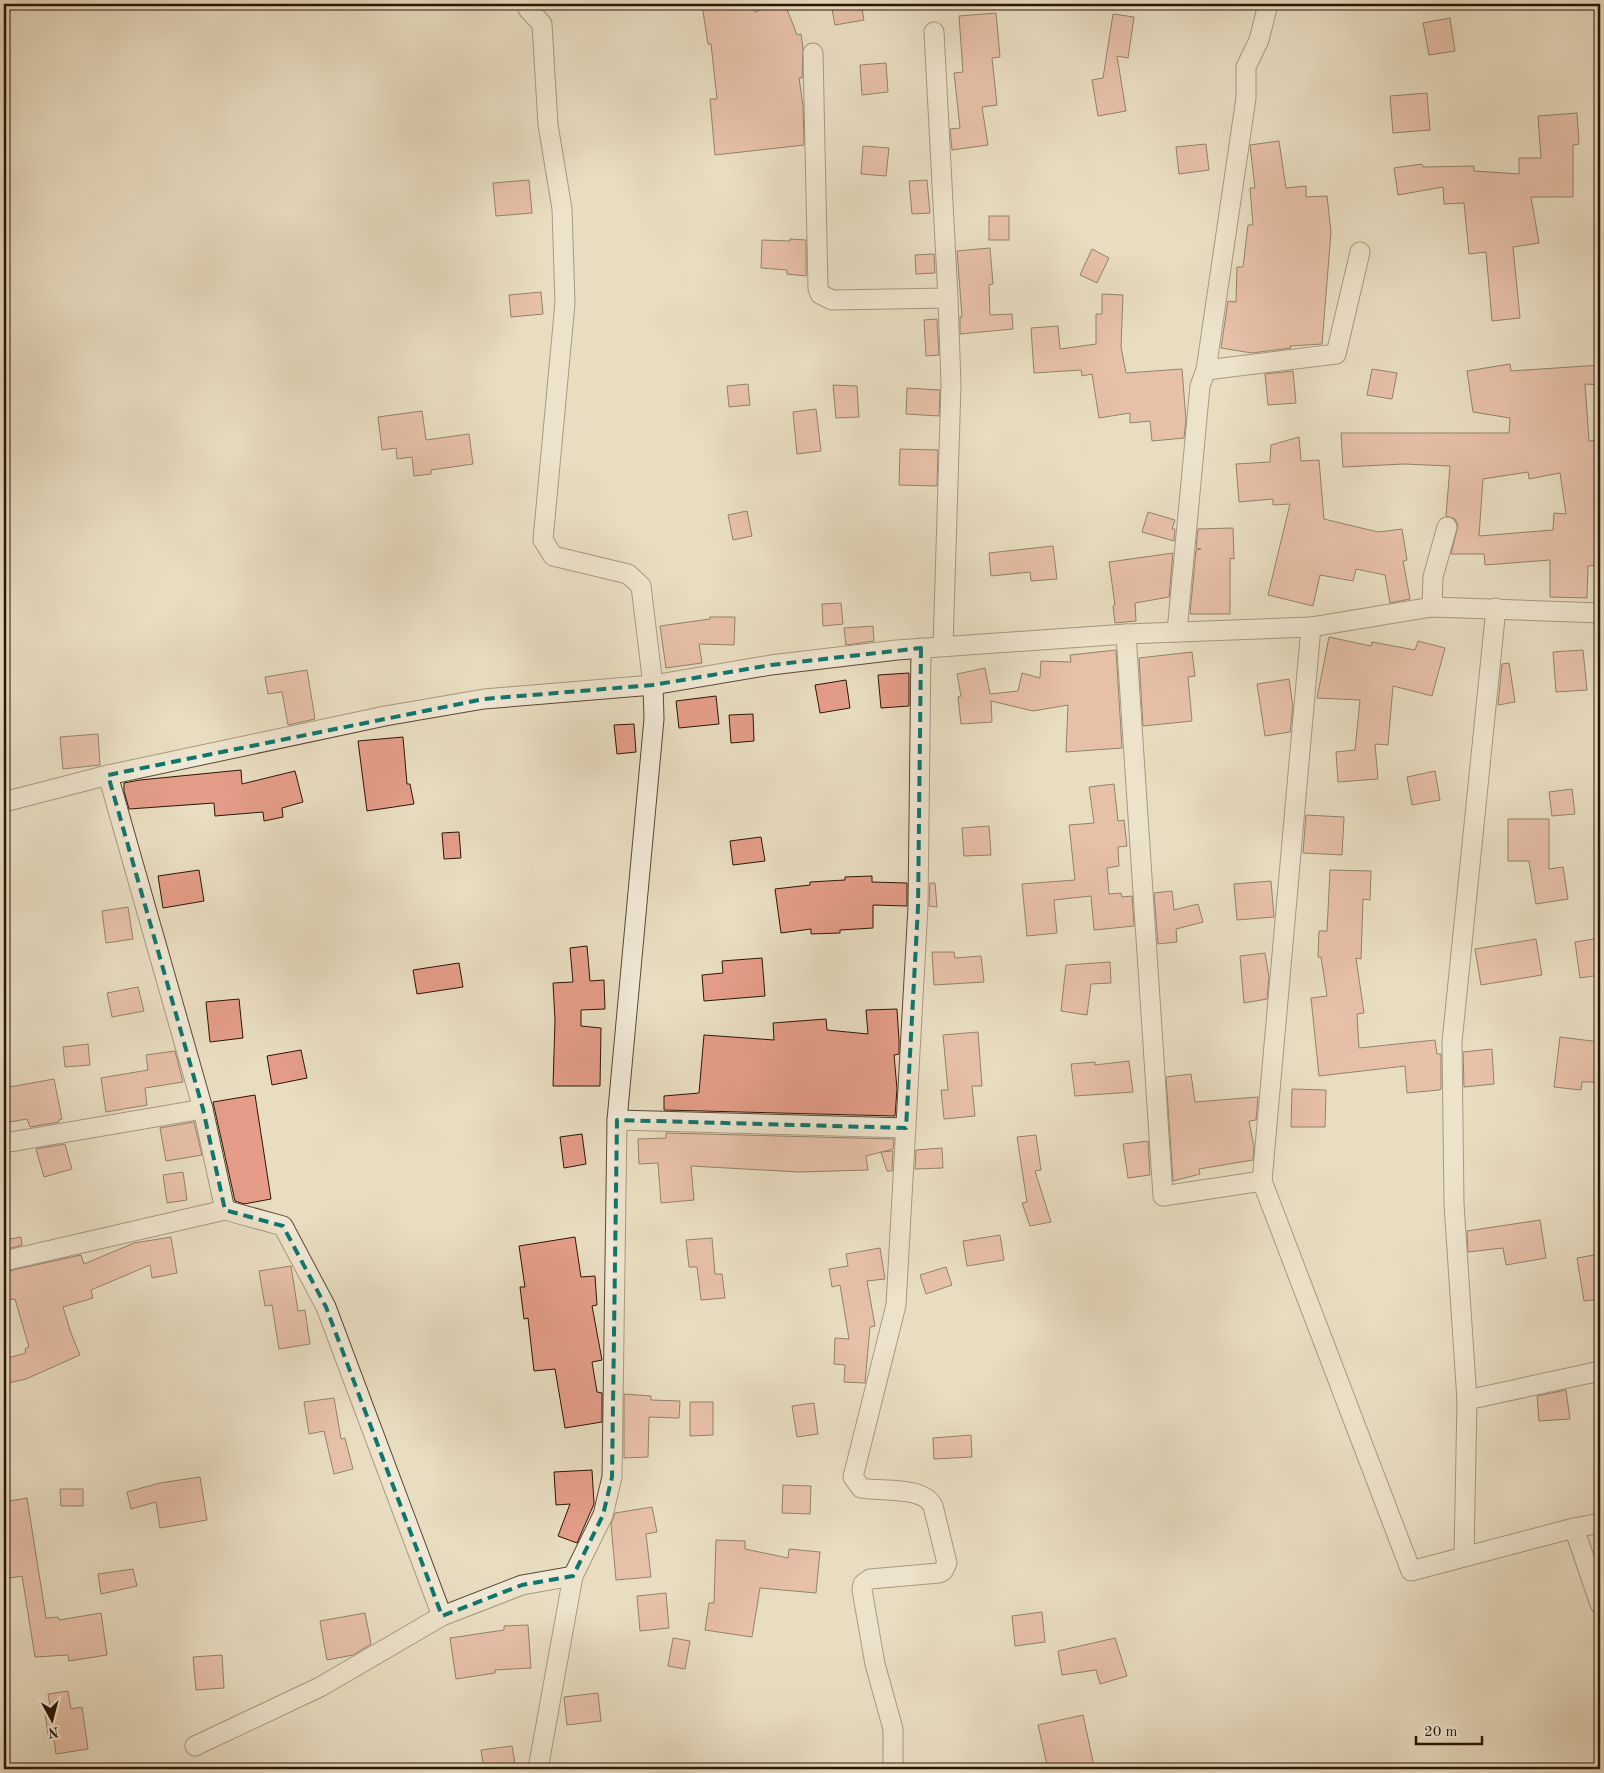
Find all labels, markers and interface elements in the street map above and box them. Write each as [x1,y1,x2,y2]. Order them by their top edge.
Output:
north arrow [28,1696,78,1746]
scale bar [1416,1713,1483,1745]
text: N [47,1724,60,1740]
text: 20 m [1424,1725,1458,1740]

